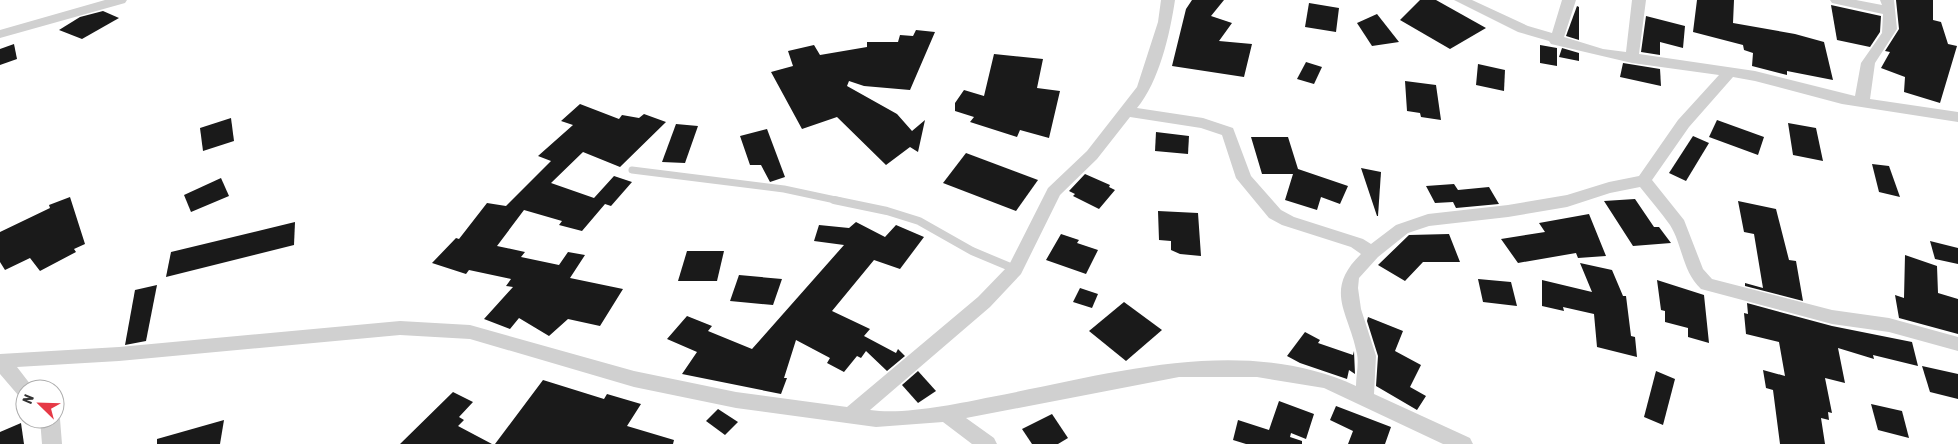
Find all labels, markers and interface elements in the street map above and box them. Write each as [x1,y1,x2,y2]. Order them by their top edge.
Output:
north arrow [15,379,65,429]
text: N [19,392,37,406]

